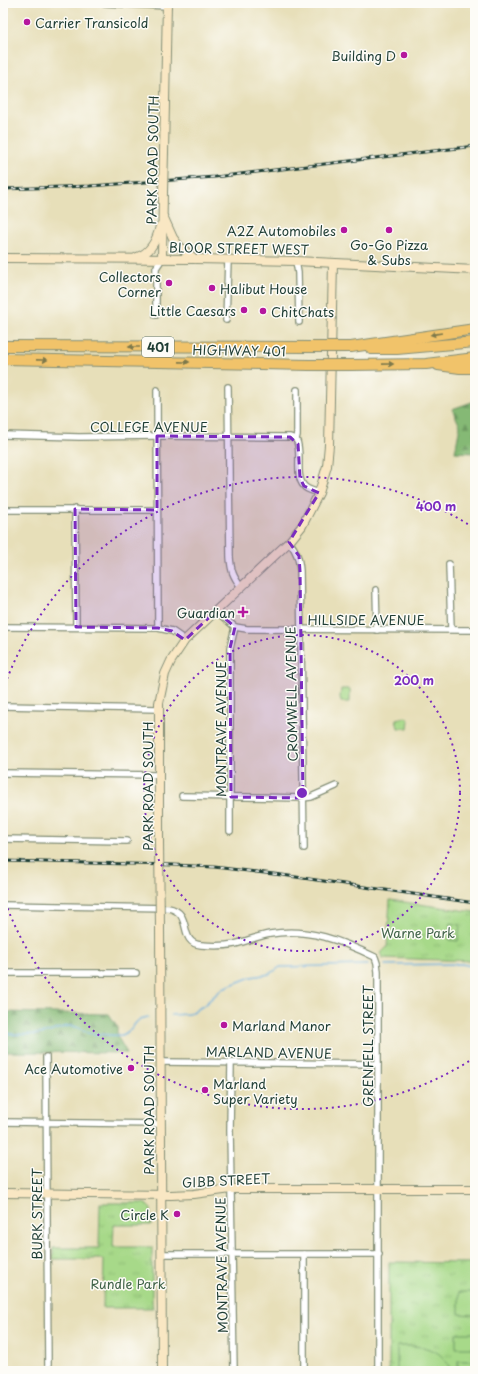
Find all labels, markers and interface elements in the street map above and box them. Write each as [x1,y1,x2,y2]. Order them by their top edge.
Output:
place label: Carrier Transicold [35,13,148,32]
marker: Carrier Transicold [22,17,32,27]
place label: Building D [331,46,396,65]
marker: Building D [399,50,409,60]
street label: PARK ROAD SOUTH [141,95,163,225]
place label: A2Z Automobiles [227,221,336,240]
marker: A2Z Automobiles [339,225,349,235]
marker: Go-Go Pizza & Subs [384,225,394,235]
place label: Go-Go Pizza & Subs [350,235,429,269]
street label: BLOOR STREET WEST [169,237,310,259]
place label: Collectors Corner [99,267,162,301]
marker: Collectors Corner [164,278,174,288]
place label: Halibut House [220,279,307,298]
marker: Halibut House [207,283,217,293]
place label: Little Caesars [150,301,236,320]
place label: ChitChats [271,302,334,321]
marker: Little Caesars [239,305,249,315]
marker: ChitChats [258,306,268,316]
one-way arrow [430,331,442,337]
road number: 401 [142,337,174,357]
street label: HIGHWAY 401 [192,340,286,360]
one-way arrow [127,344,140,350]
one-way arrow [36,356,48,363]
one-way arrow [178,359,191,365]
one-way arrow [382,361,395,367]
street label: COLLEGE AVENUE [90,417,208,436]
text: 400 m [416,497,456,515]
place label: Guardian [177,603,235,622]
marker: Guardian [238,607,248,617]
street label: HILLSIDE AVENUE [307,610,425,629]
street label: CROMWELL AVENUE [280,626,302,762]
street label: MONTRAVE AVENUE [211,661,230,797]
text: 200 m [394,671,434,689]
street label: PARK ROAD SOUTH [138,721,157,851]
centre of rings [295,786,309,800]
park label: Warne Park [381,923,455,942]
street label: GRENFELL STREET [358,985,377,1107]
place label: Marland Manor [232,1016,332,1035]
marker: Marland Manor [219,1020,229,1030]
street label: MARLAND AVENUE [206,1041,332,1063]
street label: PARK ROAD SOUTH [139,1045,158,1175]
place label: Ace Automotive [24,1059,123,1078]
marker: Ace Automotive [126,1063,136,1073]
place label: Marland Super Variety [213,1074,298,1108]
marker: Marland Super Variety [200,1085,210,1095]
street label: BURK STREET [27,1168,46,1260]
street label: GIBB STREET [181,1168,271,1192]
street label: MONTRAVE AVENUE [210,1197,232,1333]
place label: Circle K [120,1205,169,1224]
marker: Circle K [172,1209,182,1219]
park label: Rundle Park [90,1274,166,1293]

